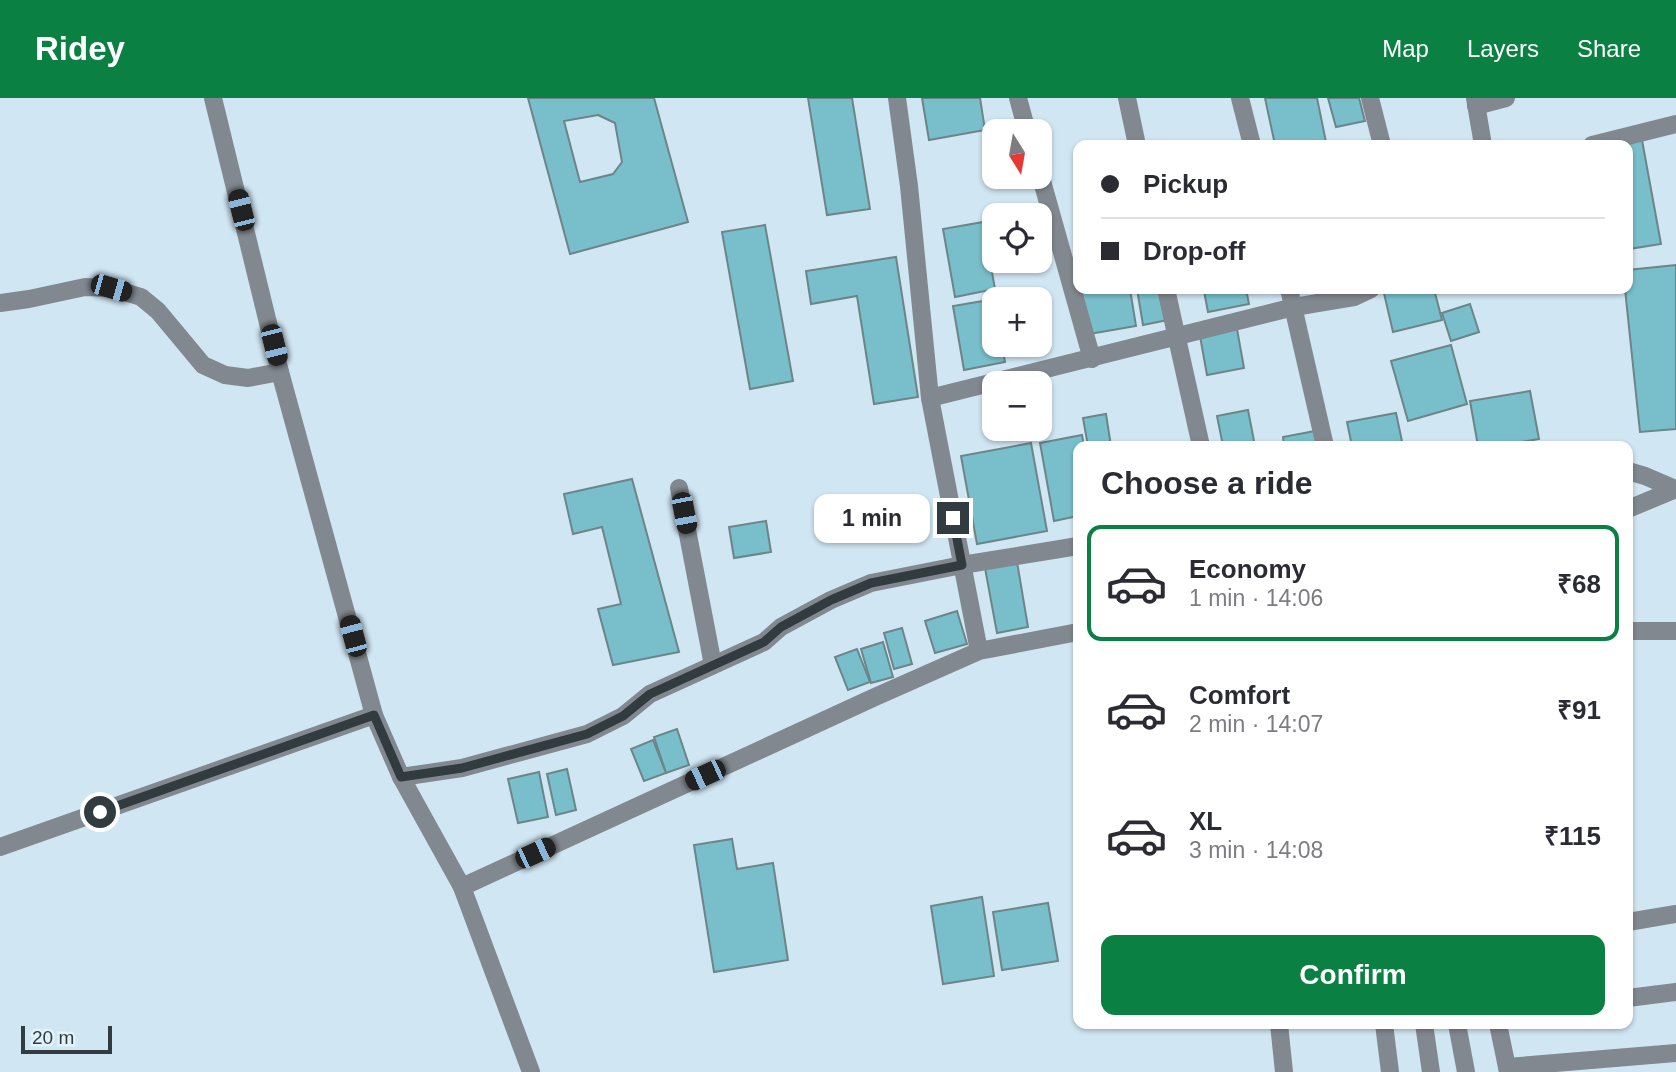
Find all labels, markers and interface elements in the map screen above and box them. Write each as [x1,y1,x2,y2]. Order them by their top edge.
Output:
text: Ridey [35,30,125,67]
text: Map [1382,35,1429,62]
text: Layers [1467,35,1539,62]
text: Share [1577,35,1641,62]
north arrow [982,119,1052,189]
map controls [982,119,1052,441]
text: Pickup [1143,169,1228,199]
car [226,187,257,233]
button: locate [982,203,1052,273]
text: Drop-off [1143,236,1246,266]
car [88,272,135,304]
button: + [982,287,1052,357]
car [259,322,290,368]
button: − [982,371,1052,441]
text: Choose a ride [1101,465,1313,501]
car [670,490,699,536]
callout: 1 min [813,494,928,542]
route end [937,502,969,534]
text: 1 min [842,505,902,531]
icon: car [1105,552,1168,615]
text: Economy [1189,554,1306,584]
text: ₹68 [1557,569,1601,599]
text: 1 min · 14:06 [1189,585,1323,611]
car [338,613,369,659]
icon: car [1105,678,1168,741]
text: Comfort [1189,680,1290,710]
text: ₹91 [1557,695,1601,725]
text: 2 min · 14:07 [1189,711,1323,737]
car [682,757,729,793]
route start [84,796,116,828]
icon: car [1105,804,1168,867]
text: XL [1189,806,1222,836]
text: ₹115 [1544,821,1601,851]
car [512,835,559,871]
text: 3 min · 14:08 [1189,837,1323,863]
button: Confirm [1101,935,1605,1015]
scale bar [21,1023,112,1055]
text: 20 m [32,1027,74,1048]

